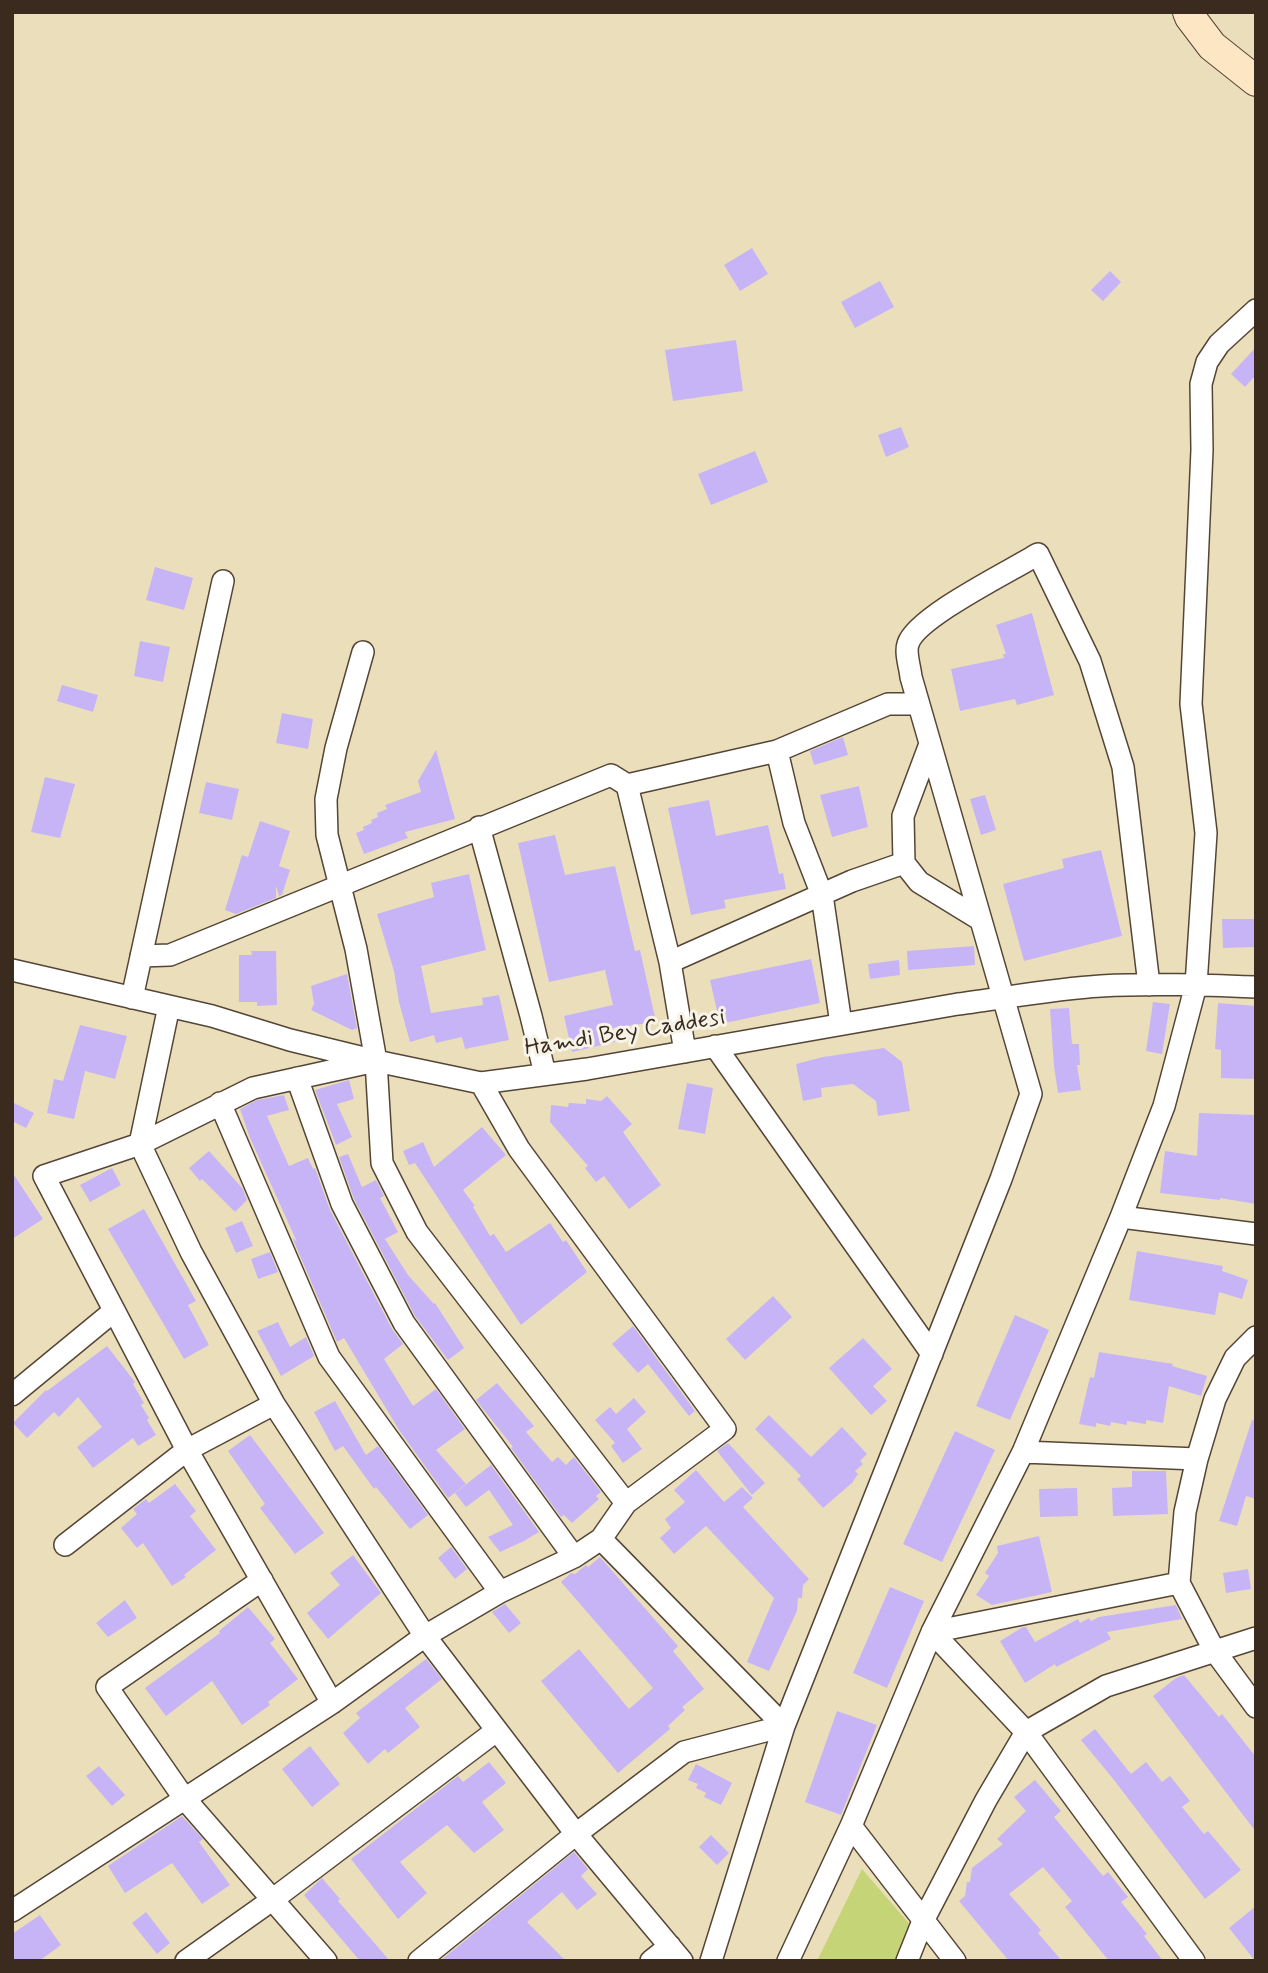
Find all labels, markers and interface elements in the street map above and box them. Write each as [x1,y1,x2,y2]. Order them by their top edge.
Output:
street label: Hamdi Bey Caddesi [523,1004,727,1064]

